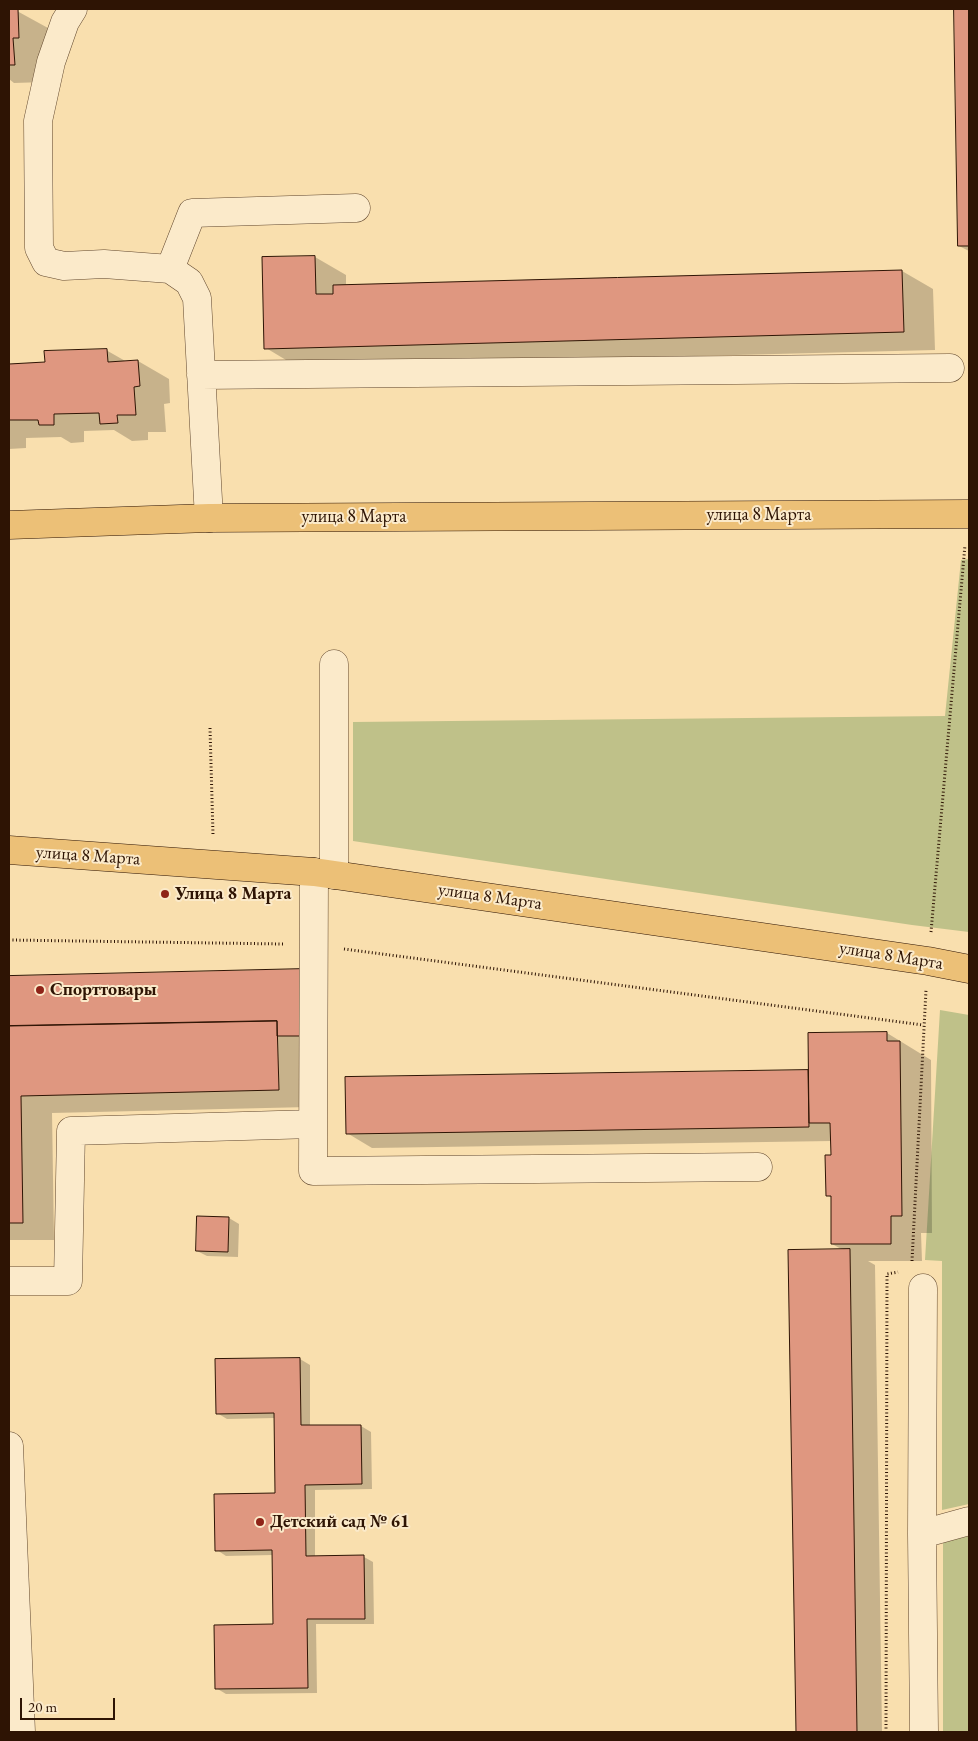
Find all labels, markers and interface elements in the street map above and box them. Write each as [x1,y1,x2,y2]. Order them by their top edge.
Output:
street label: улица 8 Марта [707,504,811,526]
street label: улица 8 Марта [302,506,406,528]
street label: улица 8 Марта [35,842,141,870]
street label: улица 8 Марта [437,879,543,915]
place label: Улица 8 Марта [175,883,291,905]
marker: Улица 8 Марта [159,888,171,900]
street label: улица 8 Марта [838,937,944,975]
place label: Спорттовары [50,979,157,1001]
marker: Спорттовары [34,984,46,996]
place label: Детский сад № 61 [270,1511,410,1533]
marker: Детский сад № 61 [254,1516,266,1528]
scale bar [22,1688,118,1720]
text: 20 m [28,1697,57,1716]

